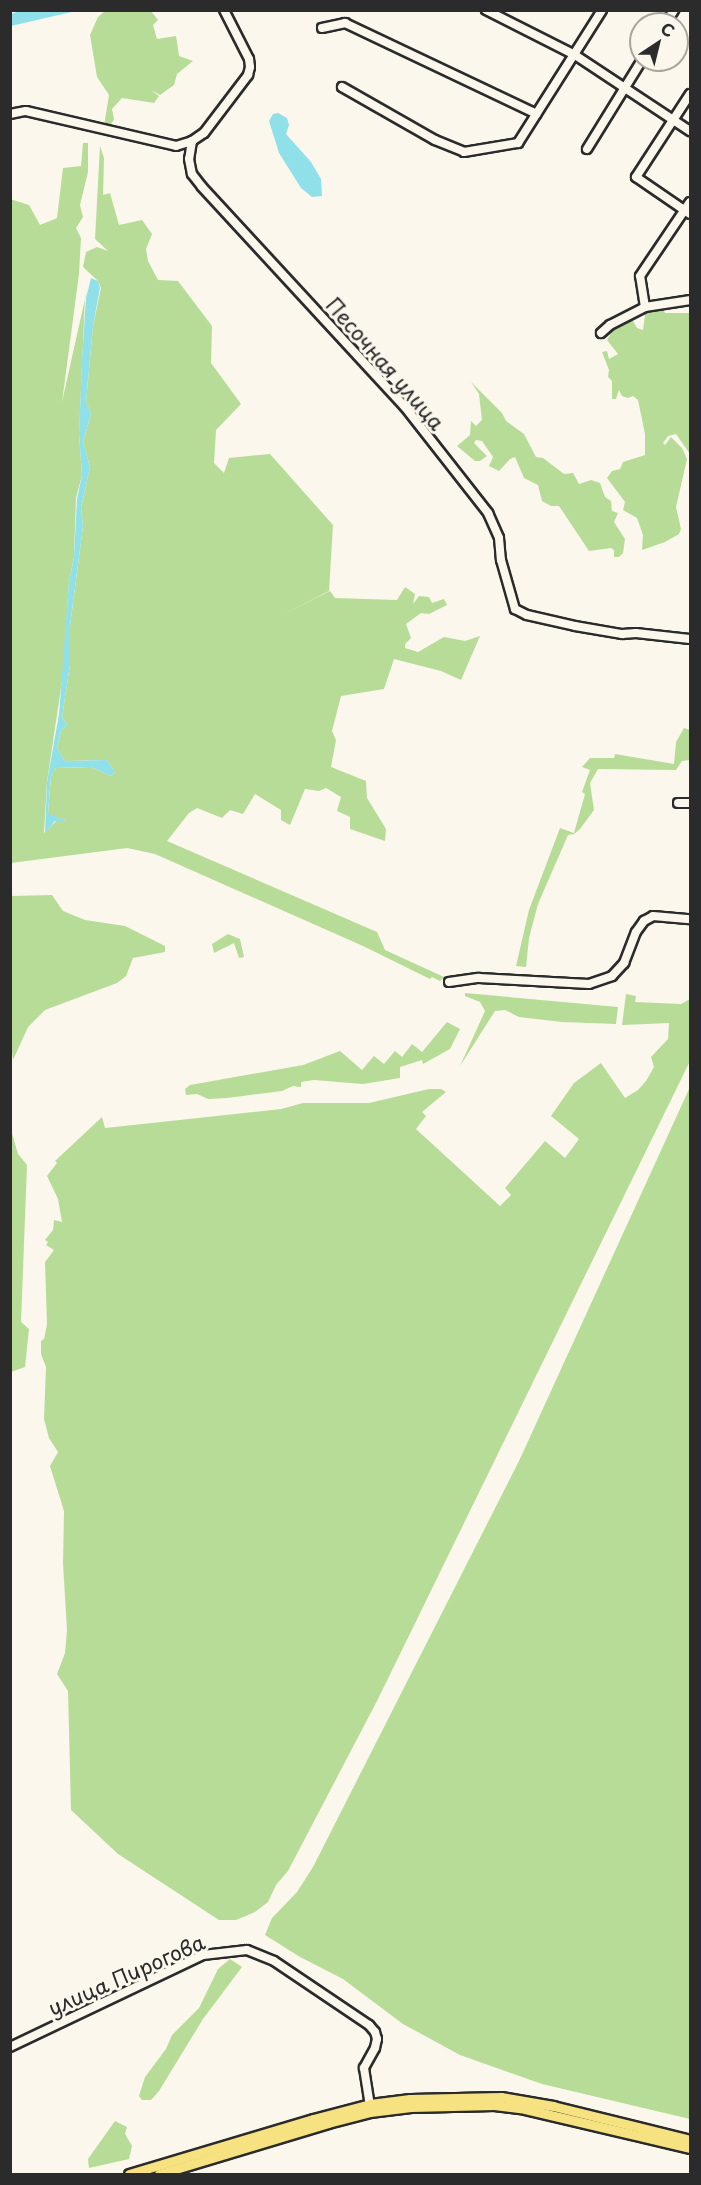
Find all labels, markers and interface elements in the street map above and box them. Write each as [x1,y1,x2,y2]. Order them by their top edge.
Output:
north arrow [629,12,689,72]
text: С [656,16,680,42]
street label: Песочная улица [321,291,451,435]
street label: улица Пирогова [44,1928,208,2020]

